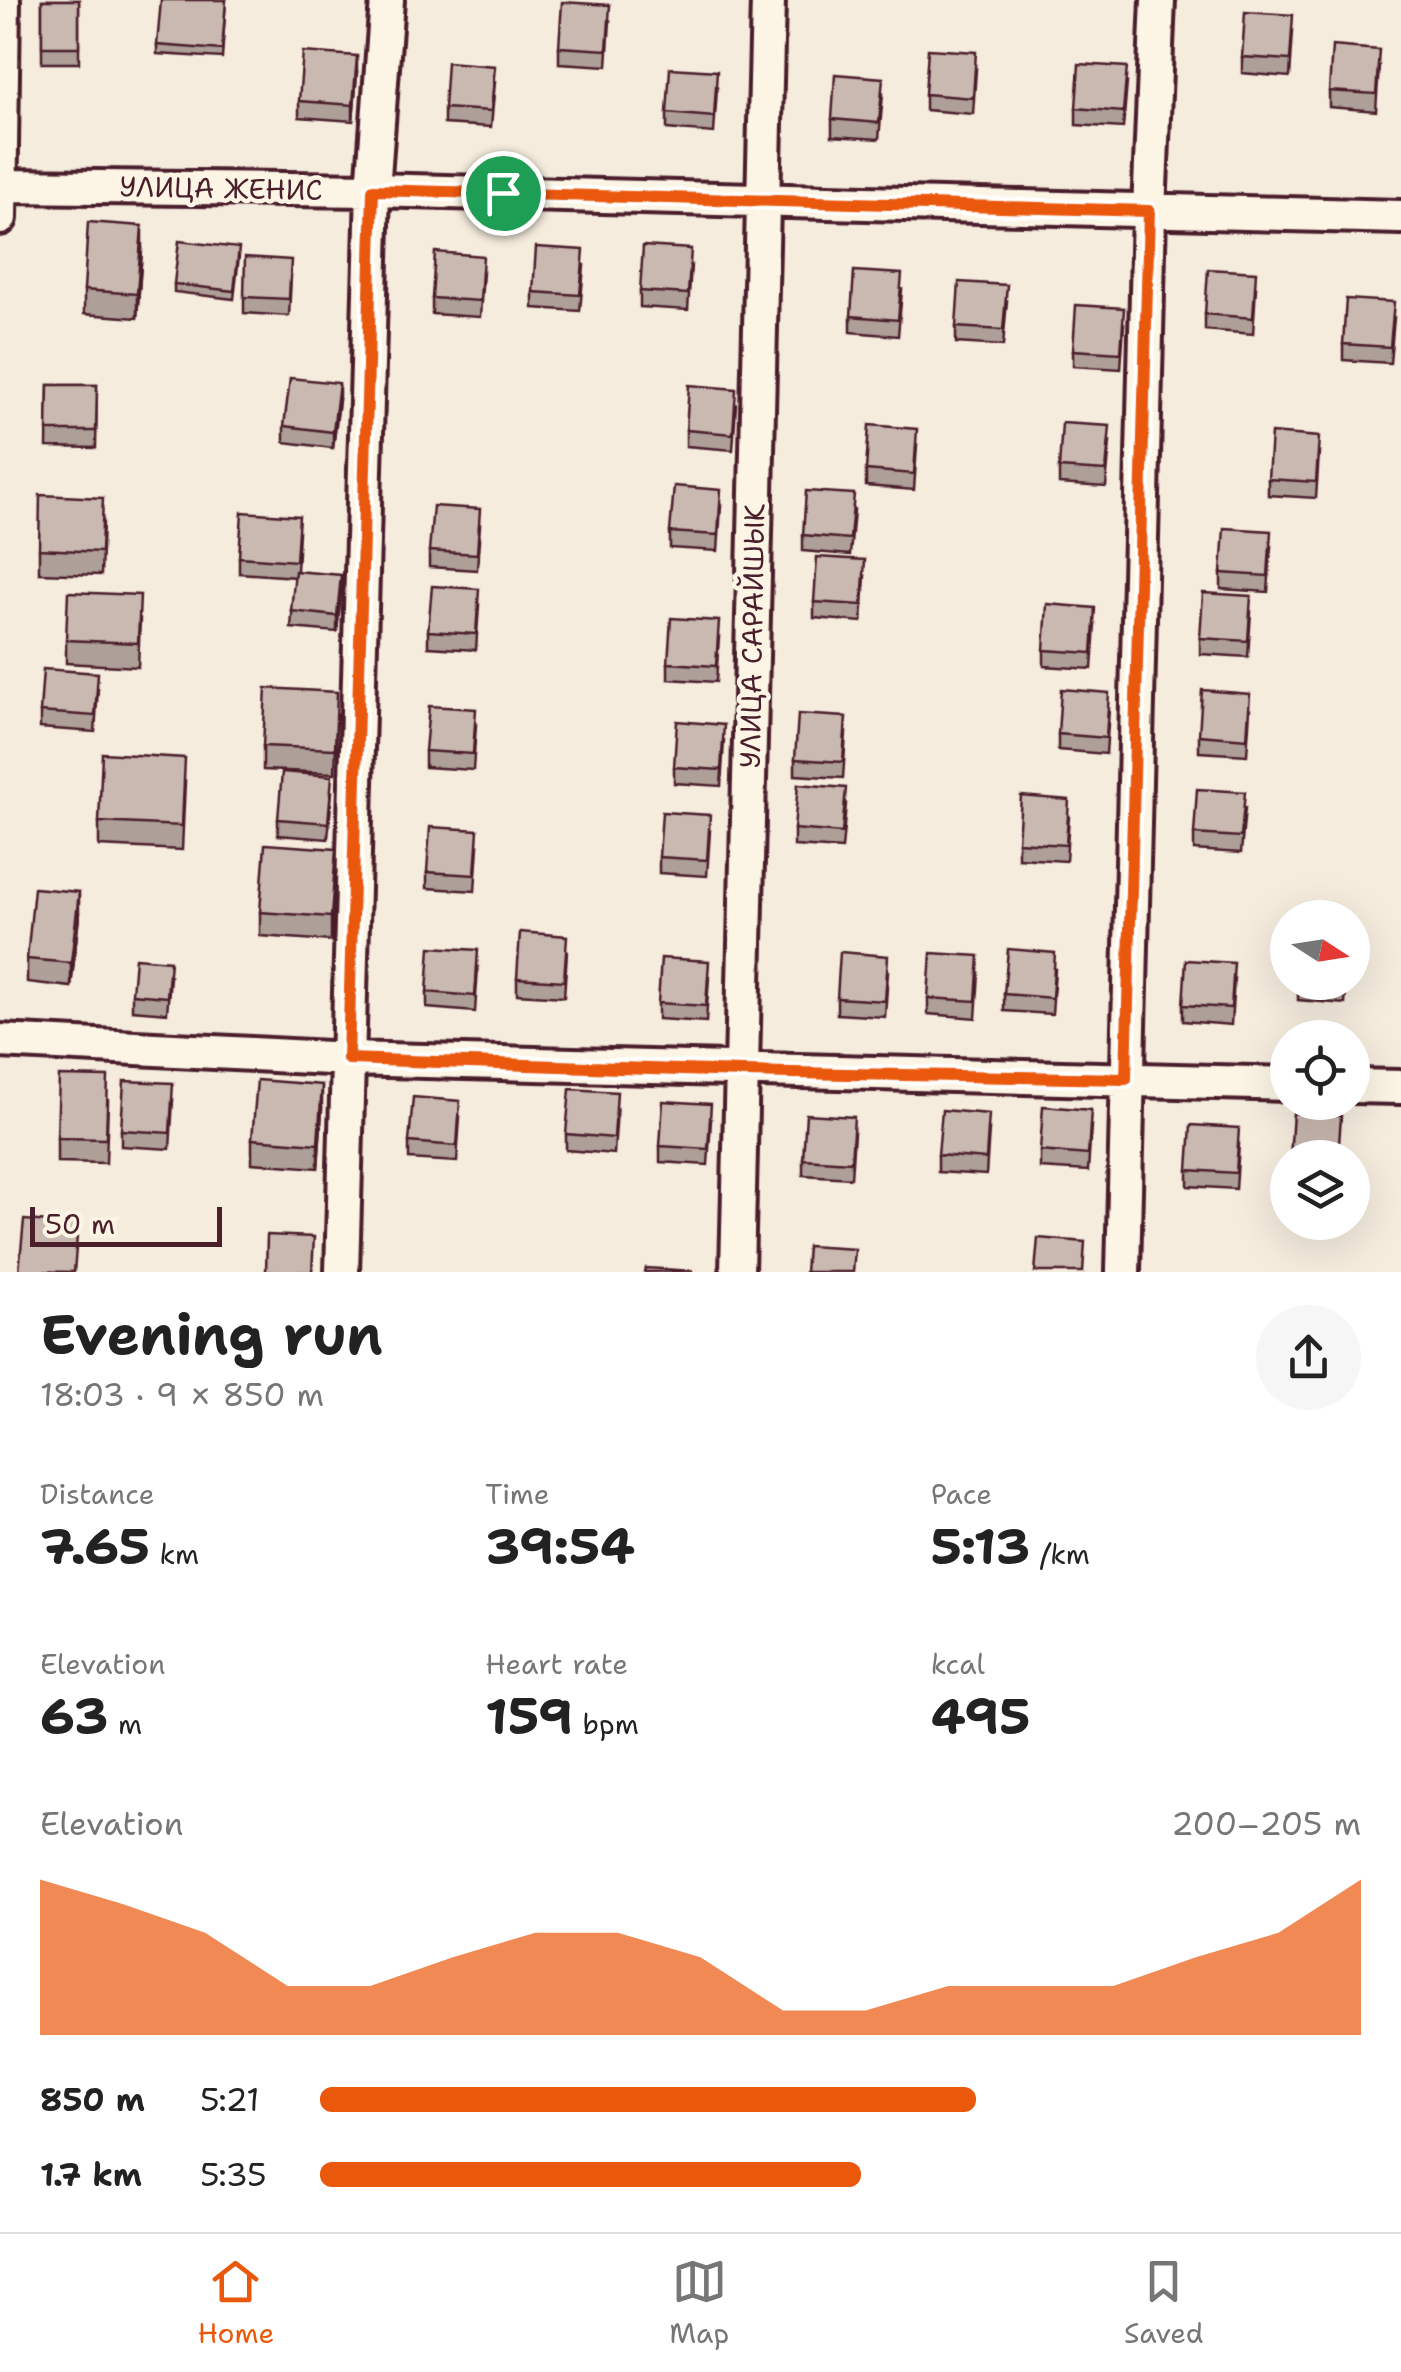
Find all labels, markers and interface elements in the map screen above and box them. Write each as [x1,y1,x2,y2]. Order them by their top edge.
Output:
pin [461,151,546,236]
icon: arrive [476,166,531,221]
street label: УЛИЦА ЖЕНИС [119,167,323,209]
street label: УЛИЦА САРАЙШЫК [731,503,773,769]
north arrow [1270,900,1370,1000]
map controls [1270,900,1370,1240]
button: locate [1270,1020,1370,1120]
button: layers [1270,1140,1370,1240]
scale bar [30,1202,222,1246]
text: 50 m [45,1205,115,1243]
text: Evening run [40,1298,383,1372]
button: share [1256,1305,1361,1410]
text: 18:03 · 9 × 850 m [40,1373,324,1416]
text: Distance [40,1475,155,1513]
text: Time [485,1475,550,1513]
text: Pace [931,1475,992,1513]
text: 7.65 [40,1513,150,1580]
text: 39:54 [485,1513,635,1580]
text: 5:13 [931,1513,1030,1580]
text: km [150,1535,199,1573]
text: /km [1030,1535,1090,1573]
text: Elevation [40,1645,165,1683]
text: Heart rate [485,1645,628,1683]
text: kcal [931,1645,985,1683]
text: 63 [40,1683,108,1750]
text: 159 [485,1683,573,1750]
text: 495 [931,1683,1031,1750]
text: m [108,1705,142,1743]
text: bpm [573,1705,639,1743]
text: Elevation [40,1802,183,1845]
text: 200–205 m [1171,1802,1361,1845]
text: 850 m [40,2078,145,2121]
text: 5:21 [200,2078,260,2121]
text: 1.7 km [40,2153,142,2196]
text: 5:35 [200,2153,267,2196]
tab: Home [197,2254,274,2352]
tab: Map [669,2254,729,2352]
tab: Saved [1124,2254,1204,2352]

